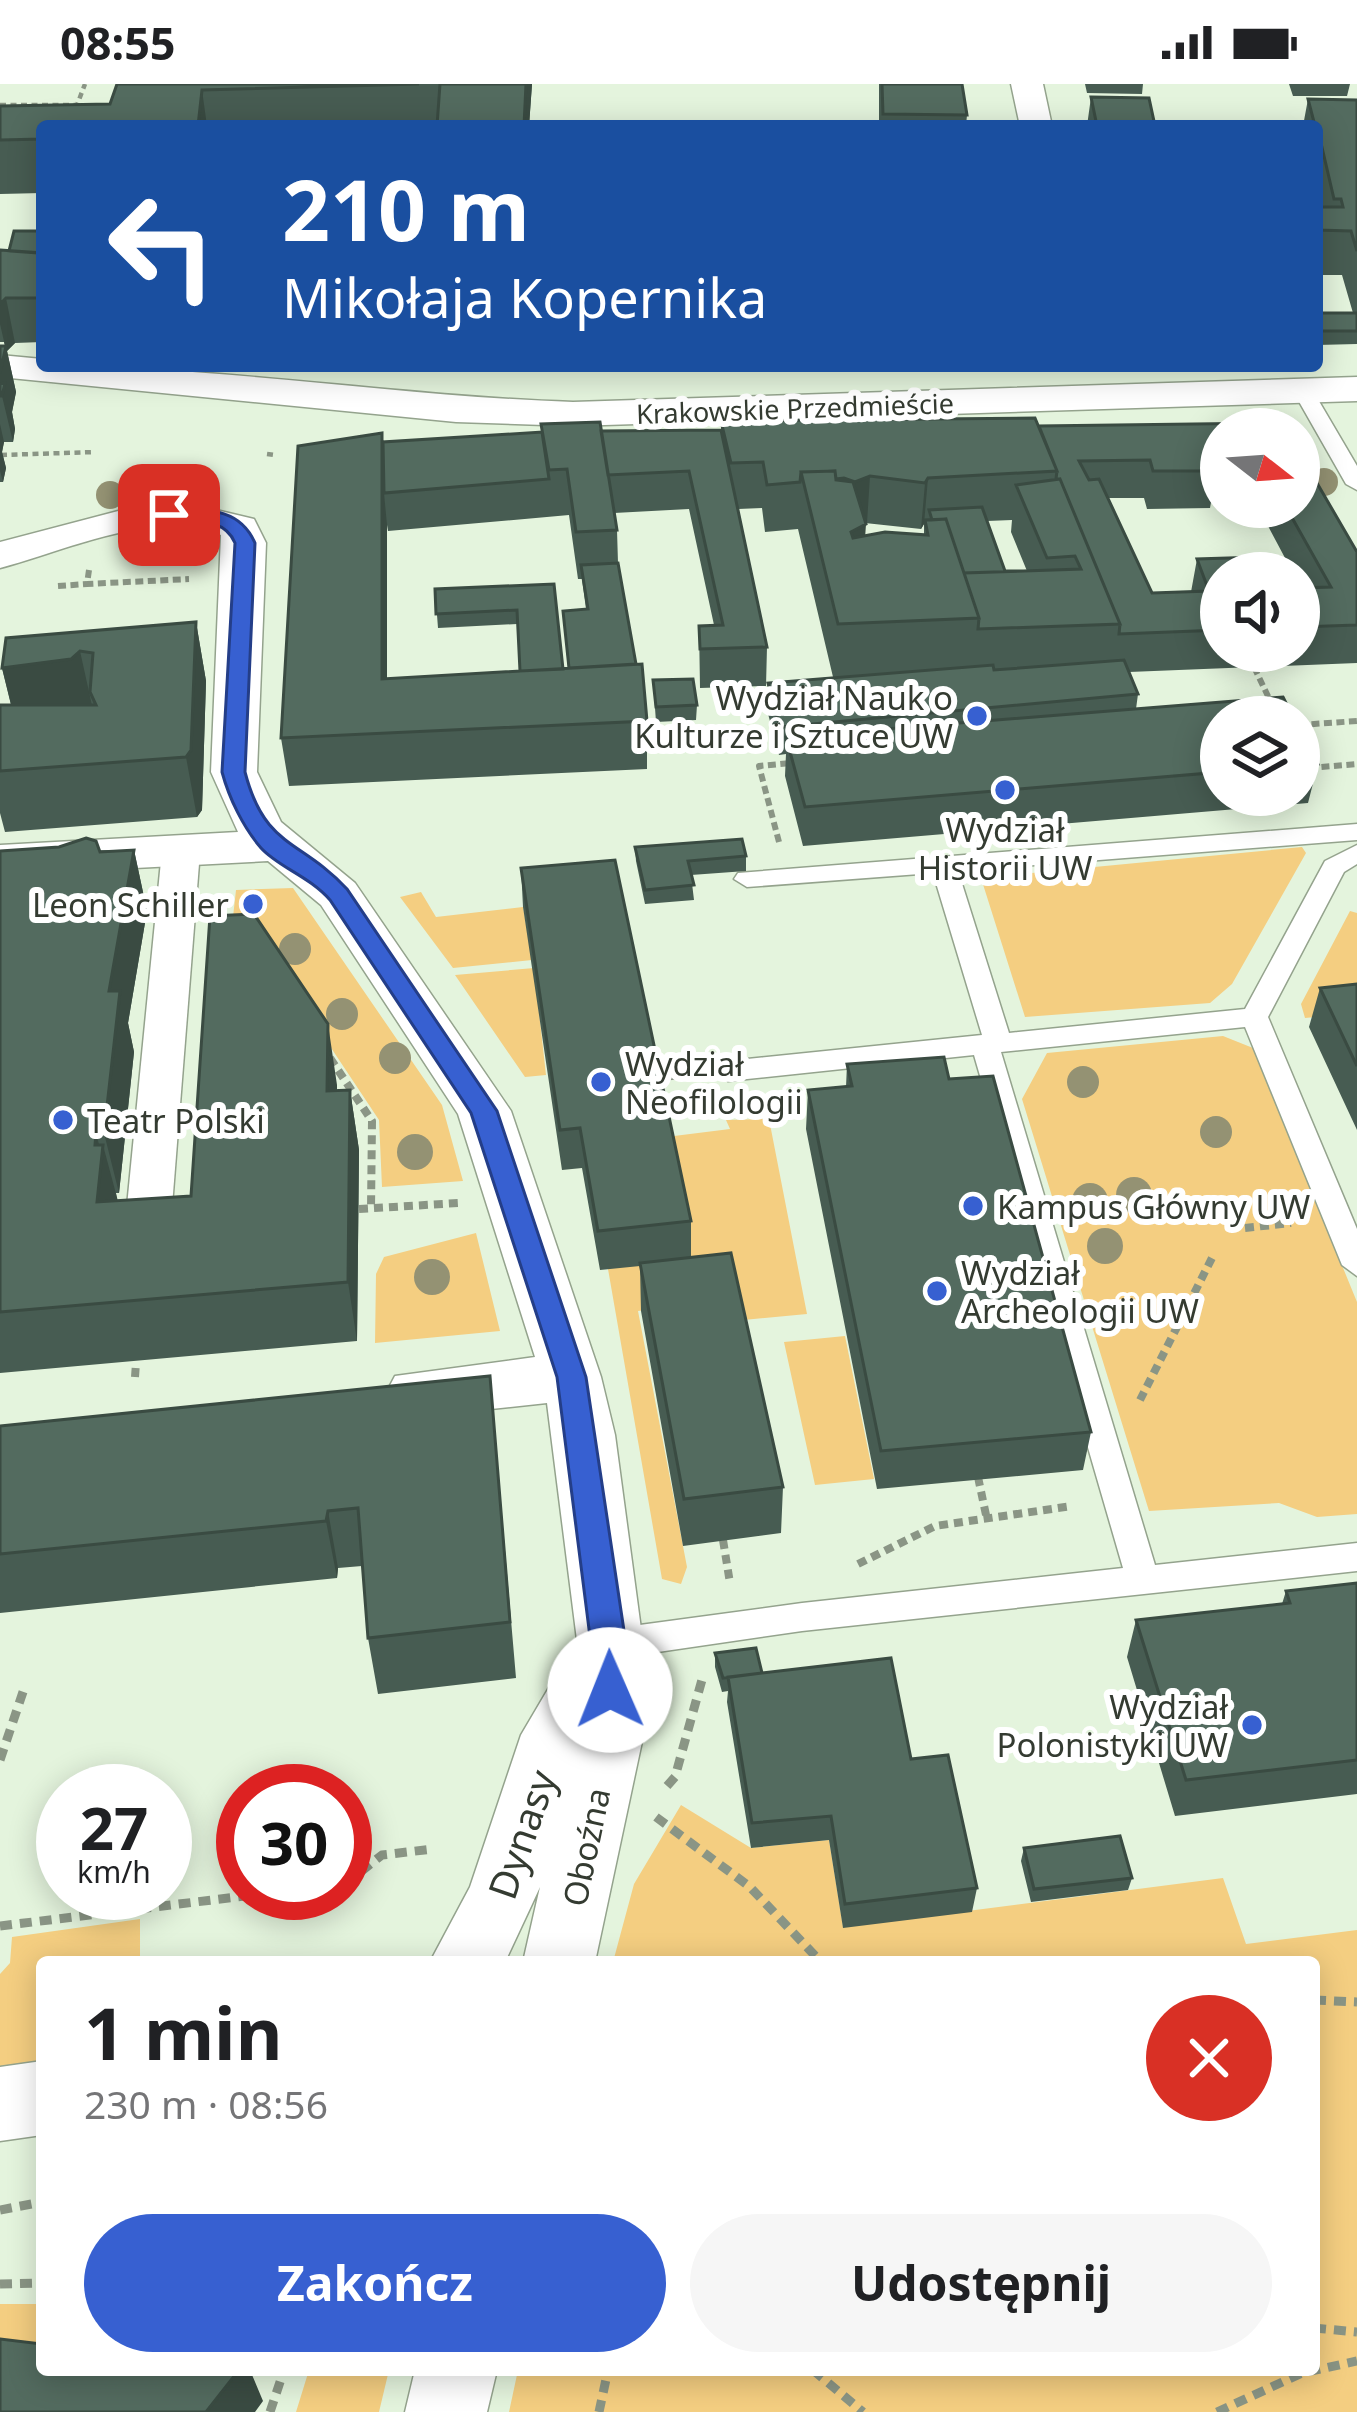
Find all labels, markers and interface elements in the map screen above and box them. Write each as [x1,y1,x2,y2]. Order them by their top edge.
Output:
text: 08:55 [60,12,176,73]
text: 210 m [282,151,530,266]
icon: left [84,168,240,324]
text: Mikołaja Kopernika [282,260,767,334]
street label: Krakowskie Przedmieście [635,384,955,432]
north arrow [1200,408,1320,528]
map controls [1200,408,1320,816]
pin [118,464,220,566]
icon: arrive [136,482,202,548]
button: sound [1200,552,1320,672]
place label: Wydział Nauk o Kulturze i Sztuce UW [634,675,953,758]
button: layers [1200,696,1320,816]
marker: Wydział Nauk o Kulturze i Sztuce UW [964,703,990,729]
marker: Wydział Historii UW [992,777,1018,803]
place label: Wydział Historii UW [918,807,1093,890]
place label: Leon Schiller [32,882,229,927]
marker: Leon Schiller [240,891,266,917]
place label: Wydział Neofilologii [625,1041,803,1124]
marker: Wydział Neofilologii [588,1069,614,1095]
place label: Teatr Polski [87,1098,265,1143]
marker: Teatr Polski [50,1107,76,1133]
place label: Kampus Główny UW [997,1184,1311,1229]
marker: Kampus Główny UW [960,1193,986,1219]
place label: Wydział Archeologii UW [961,1250,1199,1333]
marker: Wydział Archeologii UW [924,1278,950,1304]
position arrow [547,1627,673,1753]
place label: Wydział Polonistyki UW [997,1684,1228,1767]
marker: Wydział Polonistyki UW [1239,1712,1265,1738]
street label: Dynasy [474,1762,568,1905]
speed limit sign: 30 [216,1764,372,1920]
street label: Oboźna [552,1784,620,1910]
text: 27 [80,1786,148,1868]
text: km/h [77,1851,151,1892]
text: 1 min [84,1983,282,2081]
button: close [1146,1995,1272,2121]
text: 230 m · 08:56 [84,2077,328,2130]
button: Zakończ [84,2214,666,2352]
button: Udostępnij [690,2214,1272,2352]

